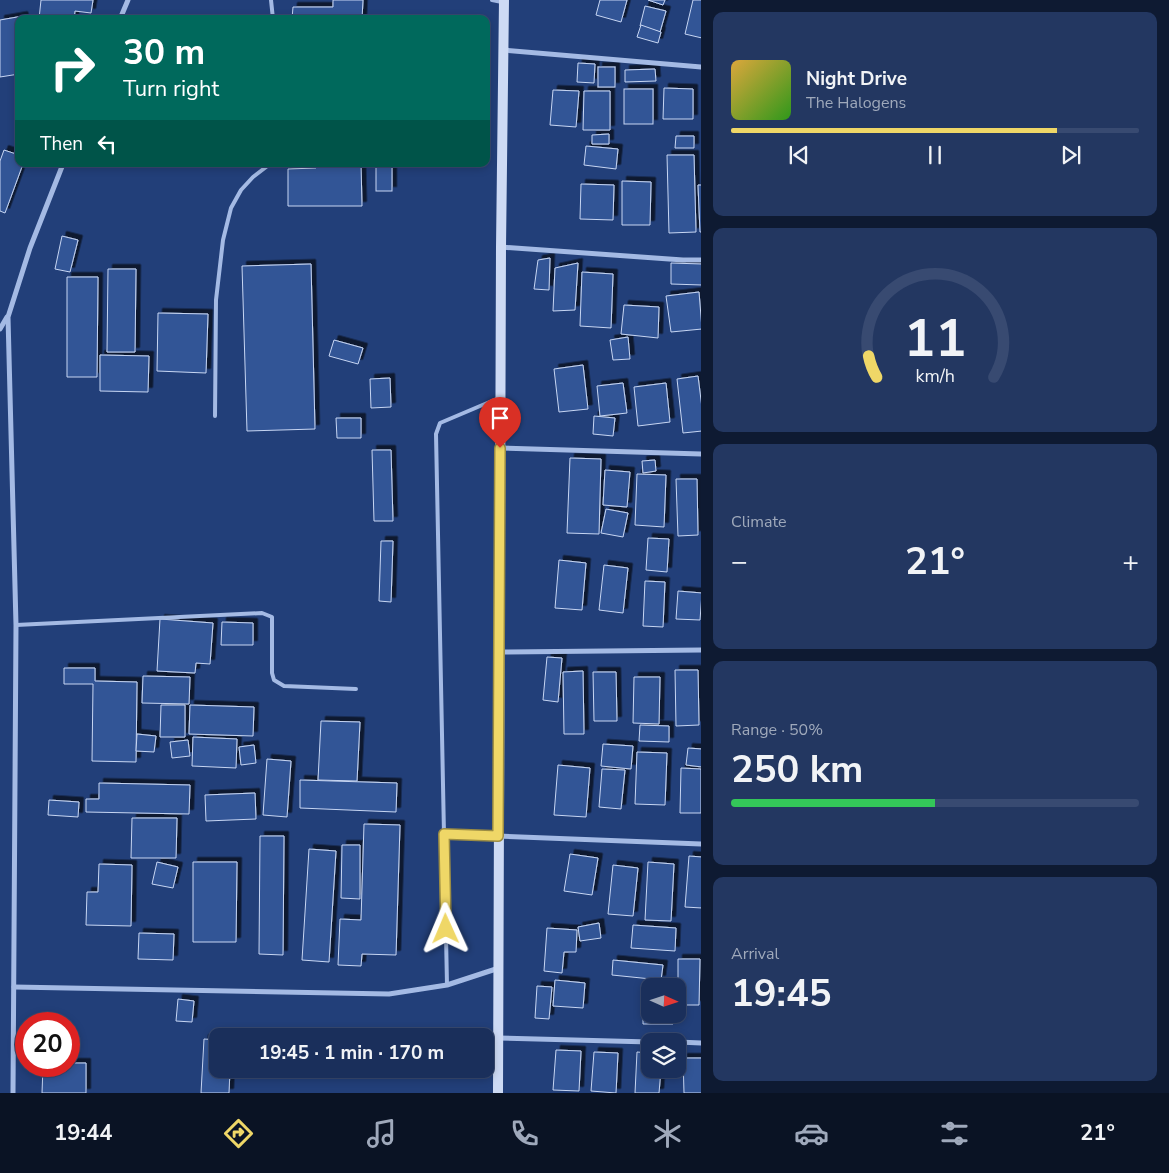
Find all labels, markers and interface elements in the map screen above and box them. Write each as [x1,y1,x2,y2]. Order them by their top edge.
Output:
text: 30 m [123,29,205,76]
icon: right [40,35,105,100]
text: Night Drive [806,66,907,92]
text: Turn right [123,74,219,104]
text: The Halogens [806,92,906,114]
icon: left [93,130,121,158]
text: Then [40,131,83,157]
icon: previous [785,141,813,169]
icon: pause [921,141,949,169]
icon: next [1057,141,1085,169]
text: 11 [904,303,966,374]
text: km/h [915,364,955,388]
pin [479,397,521,448]
icon: arrive [486,404,514,432]
text: Climate [731,511,786,533]
text: 21° [905,536,965,587]
text: − [731,543,748,581]
text: + [1122,543,1139,581]
text: Range · 50% [731,719,823,741]
text: 250 km [731,744,863,795]
position arrow [419,902,471,954]
text: Arrival [731,943,779,965]
text: 19:45 [731,968,832,1019]
north arrow [641,978,686,1022]
map controls [641,978,686,1078]
speed limit sign: 20 [15,1012,80,1077]
button: layers [641,1033,686,1078]
text: 19:45 · 1 min · 170 m [259,1040,444,1066]
icon: directions [221,1116,256,1151]
icon: music [364,1116,399,1151]
icon: phone [507,1116,542,1151]
icon: climate [650,1116,685,1151]
icon: car [794,1116,829,1151]
icon: filters [937,1116,972,1151]
text: 19:44 [54,1118,112,1148]
text: 21° [1080,1118,1115,1148]

